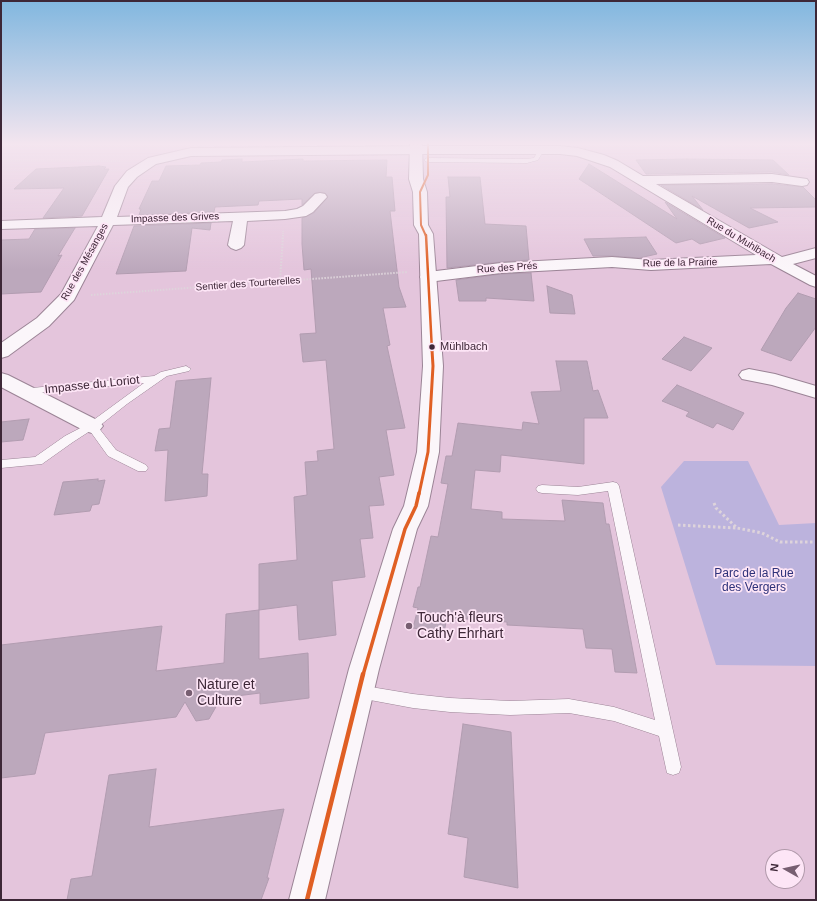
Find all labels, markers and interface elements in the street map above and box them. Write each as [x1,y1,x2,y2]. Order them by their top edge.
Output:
street label: Impasse des Grives [131,210,219,226]
street label: Rue du Muhlbach [704,215,778,265]
street label: Rue des Mésanges [59,221,111,303]
street label: Rue de la Prairie [643,256,717,270]
street label: Rue des Prés [476,260,538,276]
street label: Sentier des Tourterelles [195,274,301,294]
place label: Mühlbach [440,340,488,354]
marker: Mühlbach [427,342,437,352]
street label: Impasse du Loriot [44,373,140,397]
park label: Parc de la Rue des Vergers [714,567,794,595]
place label: Touch'à fleurs Cathy Ehrhart [417,610,503,642]
marker: Touch'à fleurs Cathy Ehrhart [404,621,414,631]
place label: Nature et Culture [197,677,255,710]
marker: Nature et Culture [184,688,194,698]
north arrow [765,849,805,889]
text: N [768,863,781,872]

